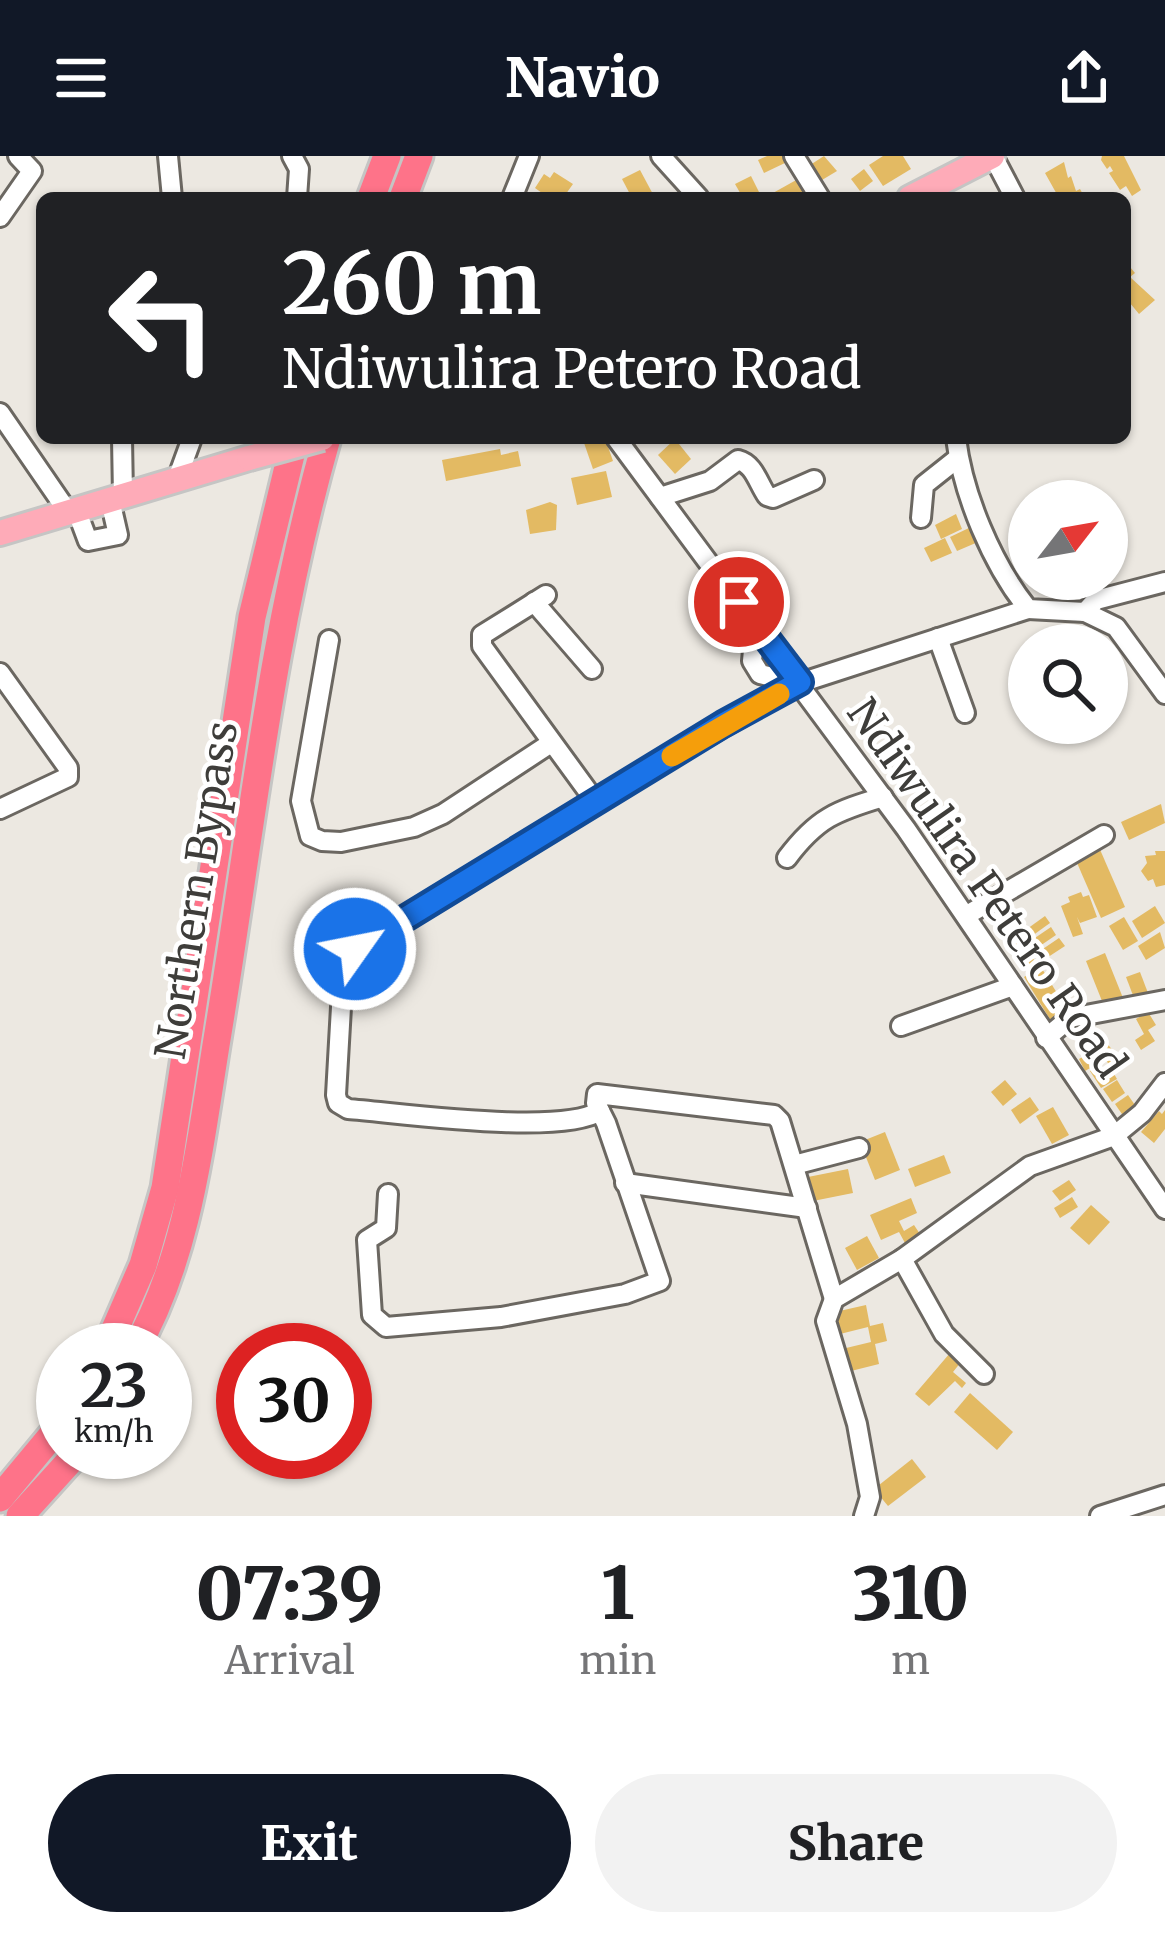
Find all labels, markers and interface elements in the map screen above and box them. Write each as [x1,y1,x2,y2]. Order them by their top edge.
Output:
text: Navio [505,44,660,112]
icon: menu [48,45,114,111]
icon: share [1051,45,1117,111]
text: 260 m [282,231,541,337]
icon: left [84,240,240,396]
text: Ndiwulira Petero Road [282,335,862,403]
north arrow [1008,480,1128,600]
map controls [1008,480,1128,744]
pin [688,551,790,653]
icon: arrive [706,569,772,635]
button: search [1008,624,1128,744]
street label: Ndiwulira Petero Road [836,688,1138,1088]
street label: Northern Bypass [144,718,248,1062]
position arrow [292,886,418,1012]
speed limit sign: 30 [216,1323,372,1479]
text: 23 [80,1348,148,1423]
text: km/h [74,1412,154,1450]
text: 07:39 [196,1548,384,1639]
text: 1 [601,1548,635,1639]
text: 310 [852,1548,969,1639]
text: Arrival [224,1636,355,1685]
text: min [579,1636,656,1685]
text: m [891,1636,930,1685]
button: Exit [48,1774,571,1912]
button: Share [595,1774,1117,1912]

